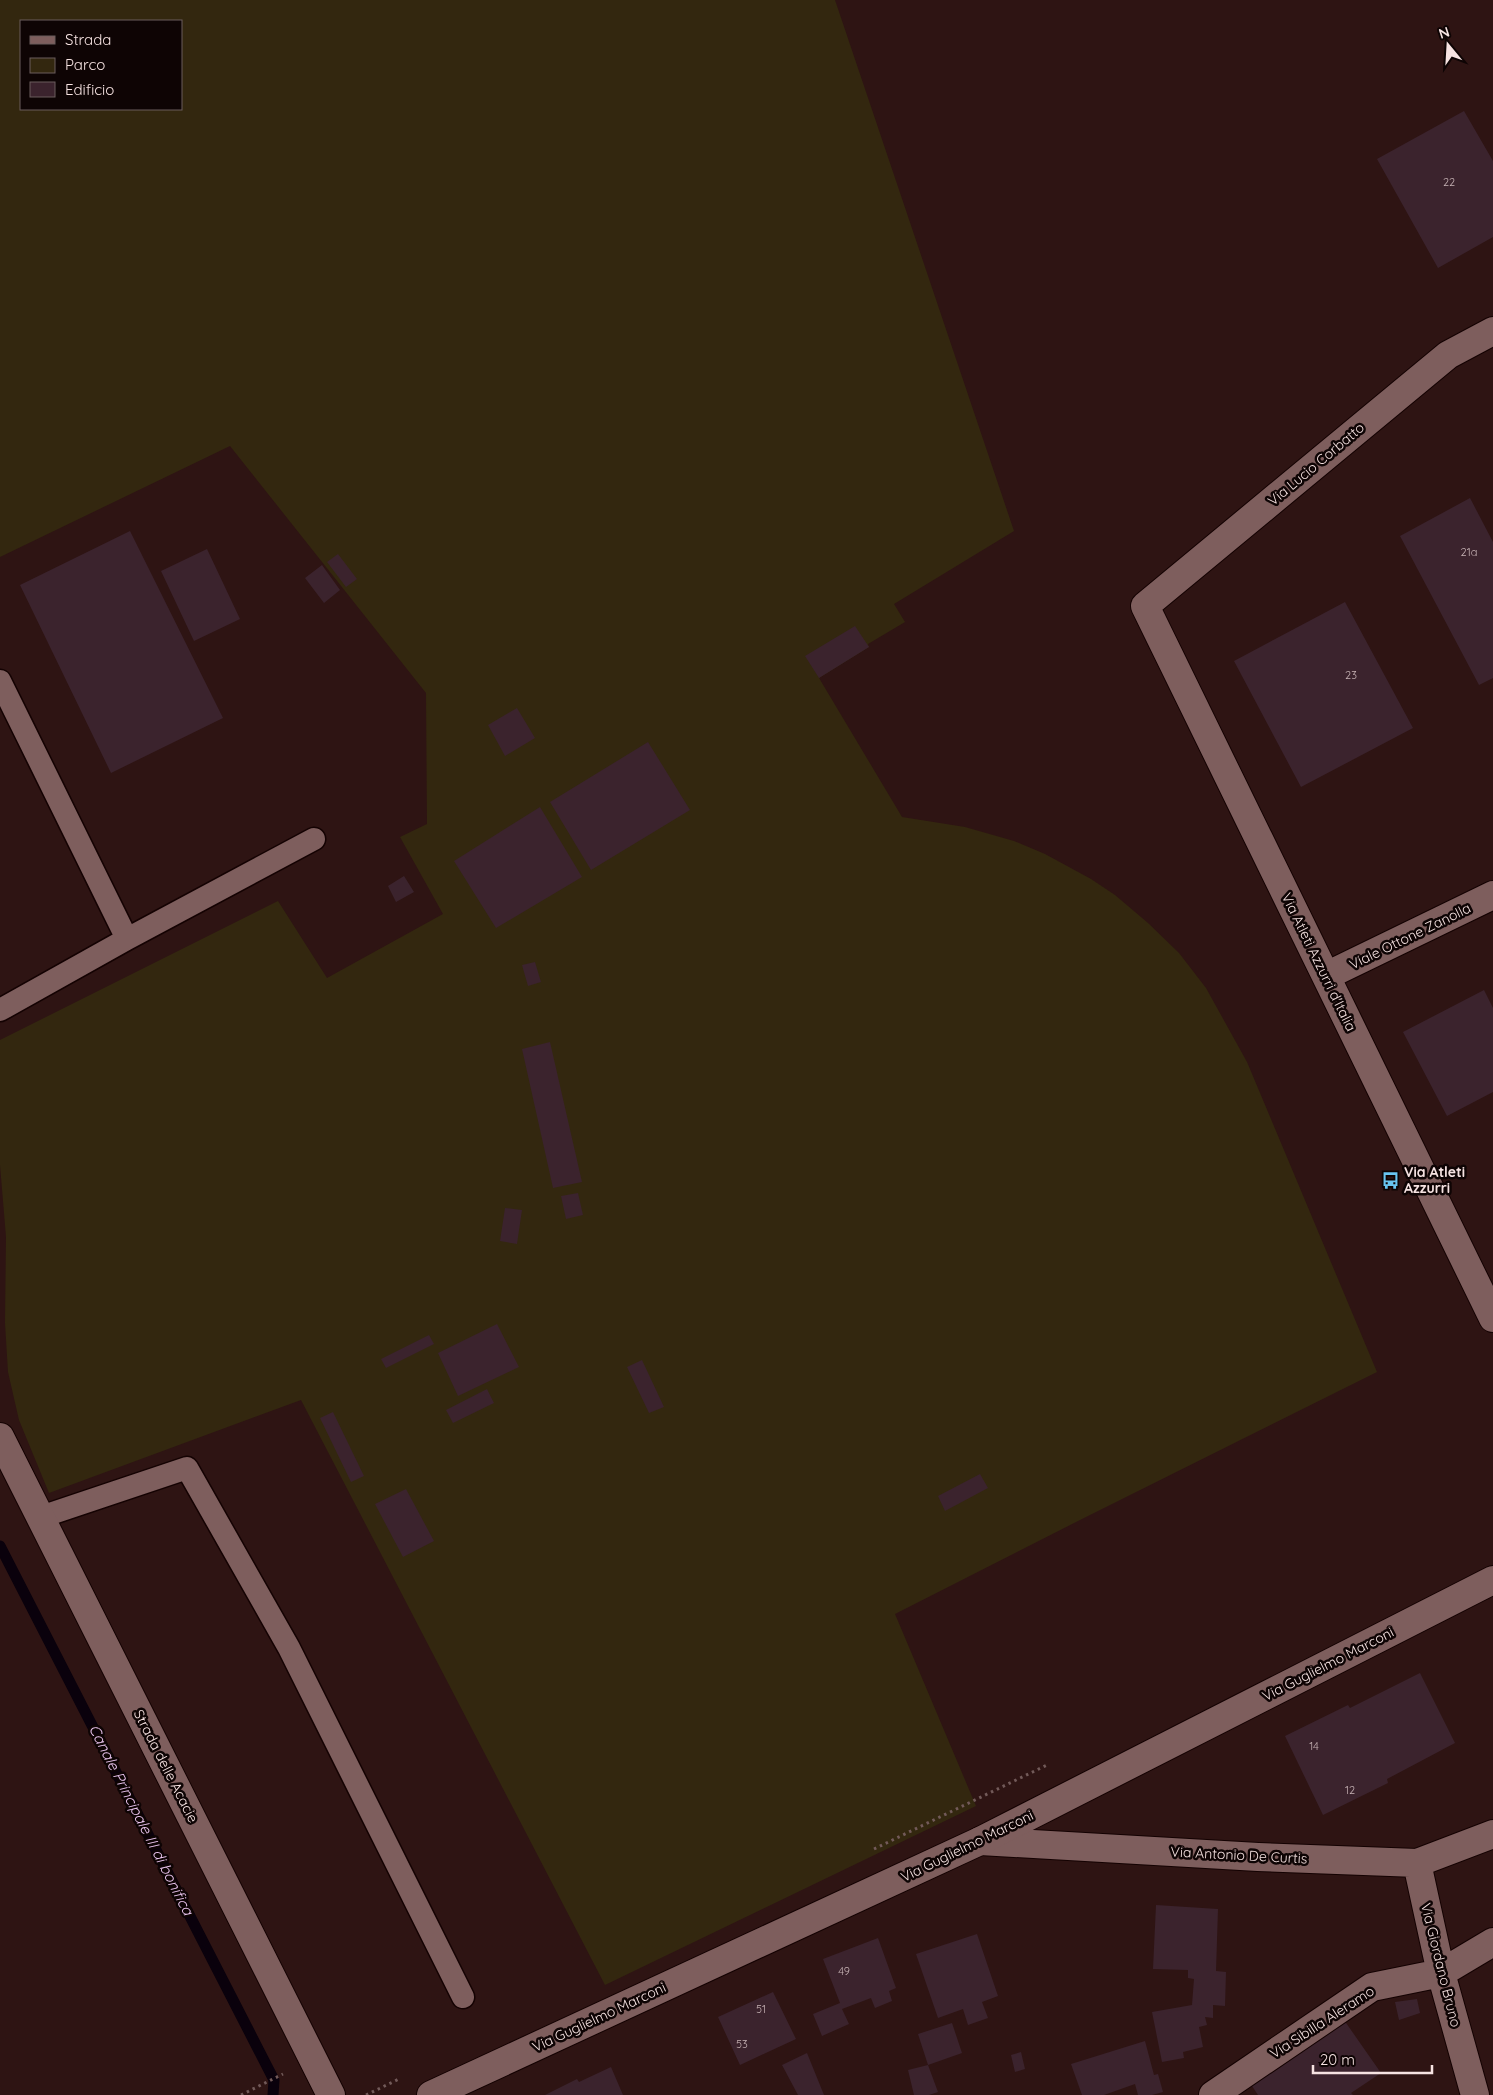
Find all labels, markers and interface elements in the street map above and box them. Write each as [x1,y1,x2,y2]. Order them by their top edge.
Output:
legend [20,20,182,110]
north arrow [1423,20,1473,70]
text: N [1436,22,1452,43]
text: Strada [65,30,111,49]
text: Parco [65,55,105,74]
text: Edificio [65,80,114,99]
house number: 22 [1443,175,1455,189]
street label: Via Lucio Corbatto [1264,418,1368,510]
house number: 21a [1461,545,1477,559]
house number: 23 [1345,668,1357,682]
street label: Via Atleti Azzurri d'Italia [1278,890,1360,1034]
street label: Viale Ottone Zanolla [1346,899,1474,973]
place label: Via Atleti Azzurri [1404,1163,1465,1197]
bus stop icon: Via Atleti Azzurri [1380,1170,1400,1190]
street label: Via Guglielmo Marconi [1259,1623,1397,1705]
street label: Strada delle Acacie [130,1706,202,1826]
water label: Canale Principale III di bonifica [85,1721,198,1919]
house number: 14 [1309,1739,1319,1753]
house number: 12 [1345,1783,1355,1797]
street label: Via Guglielmo Marconi [898,1806,1036,1886]
street label: Via Antonio De Curtis [1170,1842,1308,1868]
street label: Via Giordano Bruno [1417,1901,1465,2029]
house number: 49 [838,1964,850,1978]
street label: Via Guglielmo Marconi [529,1978,669,2056]
street label: Via Sibilla Aleramo [1266,1982,1378,2062]
house number: 51 [756,2002,766,2016]
house number: 53 [736,2037,748,2051]
scale bar [1313,2042,1432,2074]
text: 20 m [1320,2050,1355,2069]

